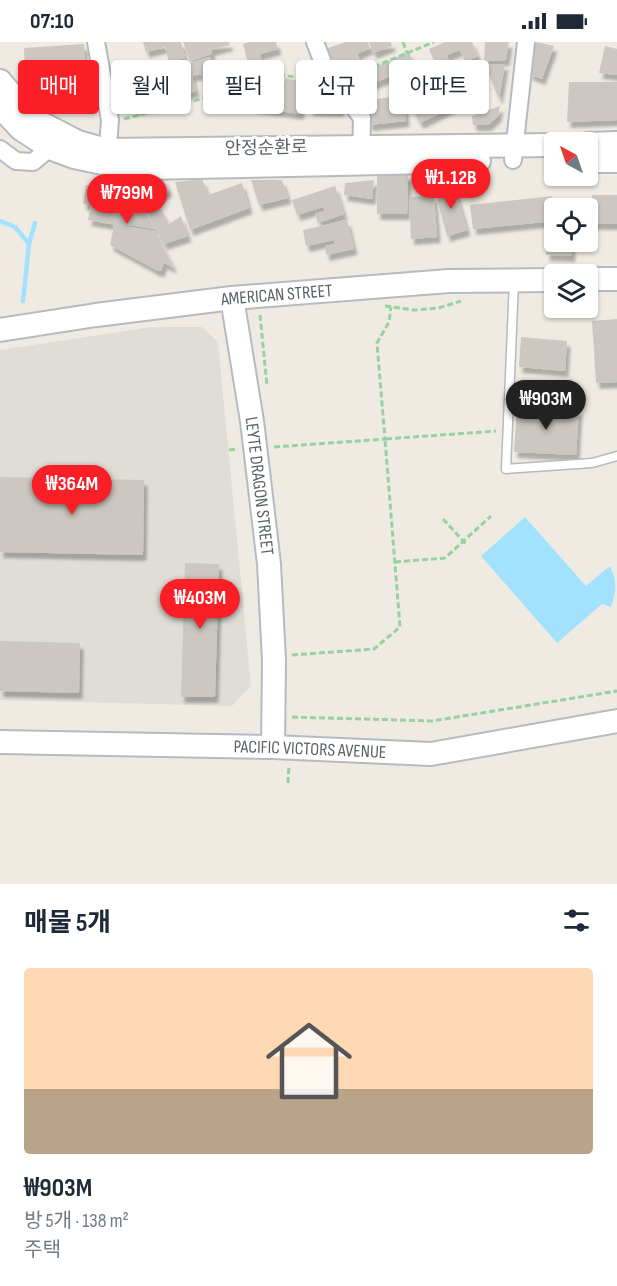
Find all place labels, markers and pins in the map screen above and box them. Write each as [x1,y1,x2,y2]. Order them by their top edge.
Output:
pin: ₩1.12B [402,159,500,210]
pin: ₩799M [85,174,169,225]
pin: ₩903M [504,380,588,431]
pin: ₩364M [30,465,114,516]
pin: ₩403M [158,579,242,630]

